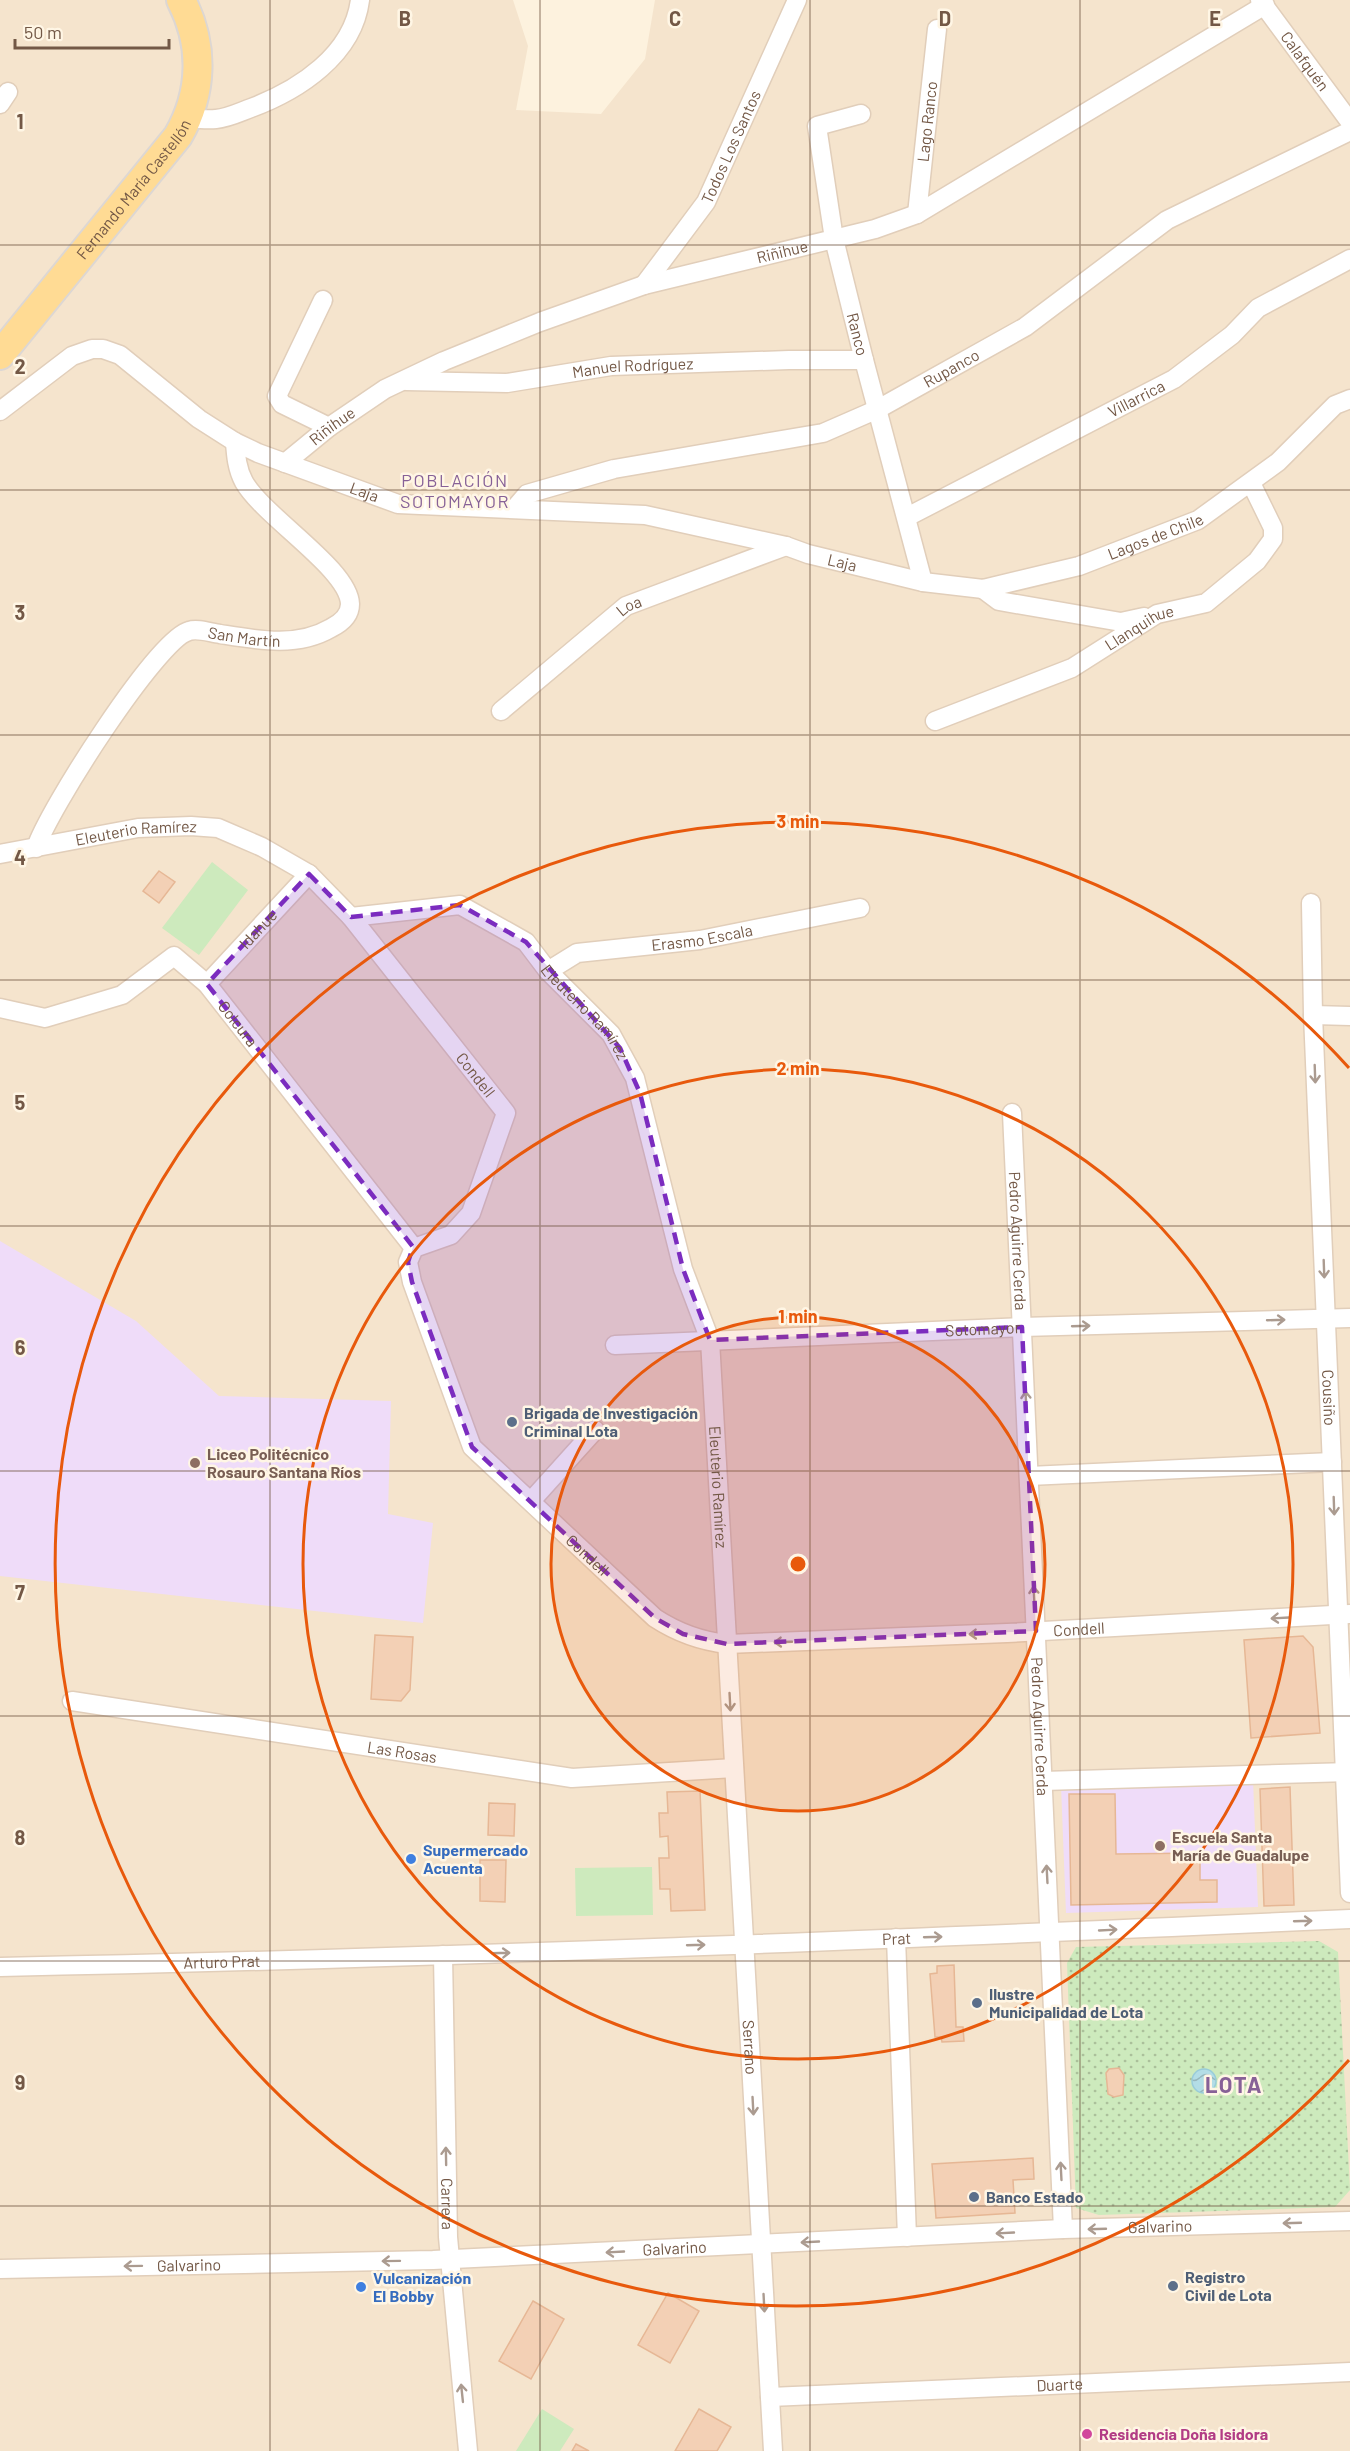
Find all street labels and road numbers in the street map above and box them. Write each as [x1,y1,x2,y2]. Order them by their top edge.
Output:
street label: Calafquén [1277,27,1334,94]
street label: Lago Ranco [913,80,940,163]
street label: Todos Los Santos [697,87,764,206]
street label: Fernando María Castellón [72,116,194,263]
street label: Riñihue [754,236,810,266]
street label: Ranco [844,311,873,358]
street label: Rupanco [920,345,982,391]
street label: Manuel Rodríguez [571,353,694,381]
street label: Villarrica [1104,376,1168,421]
street label: Riñihue [305,402,358,449]
street label: Laja [348,477,382,505]
street label: Lagos de Chile [1105,509,1207,563]
street label: Laja [826,549,859,575]
street label: Loa [612,591,644,619]
street label: Llanquihue [1101,601,1175,654]
street label: San Martín [206,622,281,650]
street label: Eleuterio Ramírez [74,816,198,849]
street label: Idahue [235,905,281,952]
street label: Erasmo Escala [650,920,754,954]
street label: Eleuterio Ramírez [537,960,633,1063]
street label: Colcura [215,997,262,1050]
street label: Condell [453,1048,500,1100]
street label: Pedro Aguirre Cerda [1006,1171,1031,1311]
street label: Sotomayor [945,1317,1021,1339]
street label: Cousiño [1319,1369,1340,1426]
street label: Eleuterio Ramírez [706,1425,732,1549]
street label: Condell [562,1530,613,1579]
street label: Condell [1053,1618,1105,1639]
street label: Pedro Aguirre Cerda [1028,1656,1053,1796]
street label: Las Rosas [366,1737,438,1766]
street label: Prat [882,1928,911,1948]
street label: Arturo Prat [183,1951,261,1972]
street label: Serrano [740,2019,762,2075]
street label: Carrera [438,2178,458,2230]
street label: Galvarino [1128,2215,1193,2236]
street label: Galvarino [642,2237,707,2259]
street label: Galvarino [157,2254,221,2275]
street label: Duarte [1036,2374,1083,2395]

